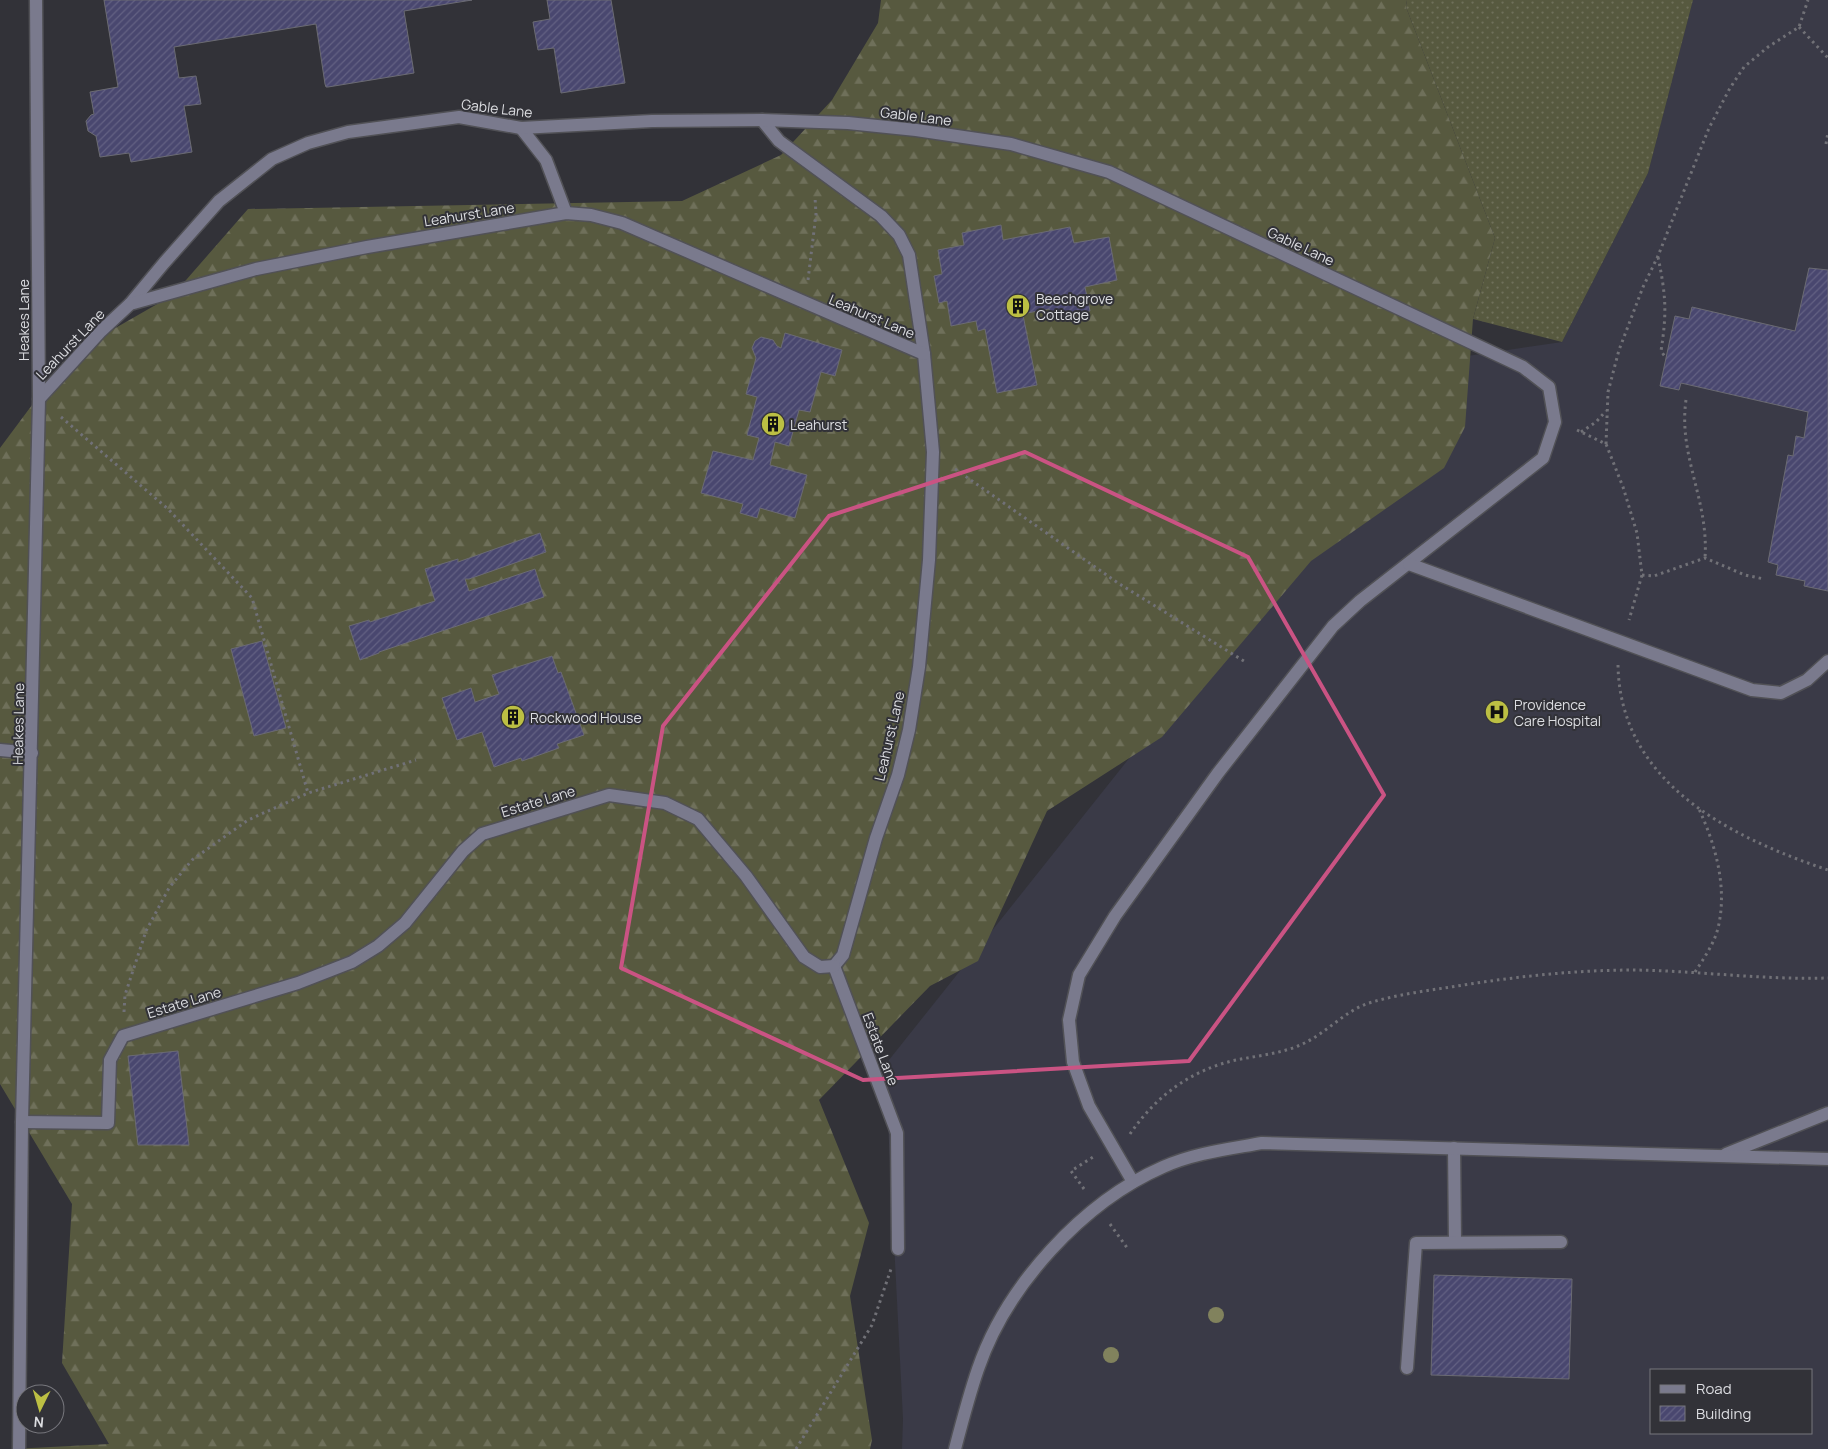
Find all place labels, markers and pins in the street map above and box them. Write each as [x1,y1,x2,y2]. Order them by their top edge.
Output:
place label: Beechgrove Cottage [1036,289,1113,324]
building icon: Beechgrove Cottage [1005,293,1031,319]
building icon: Leahurst [760,411,786,437]
place label: Leahurst [790,415,848,434]
place label: Providence Care Hospital [1514,695,1601,730]
hospital icon: Providence Care Hospital [1484,699,1510,725]
building icon: Rockwood House [500,704,526,730]
place label: Rockwood House [530,708,642,727]

